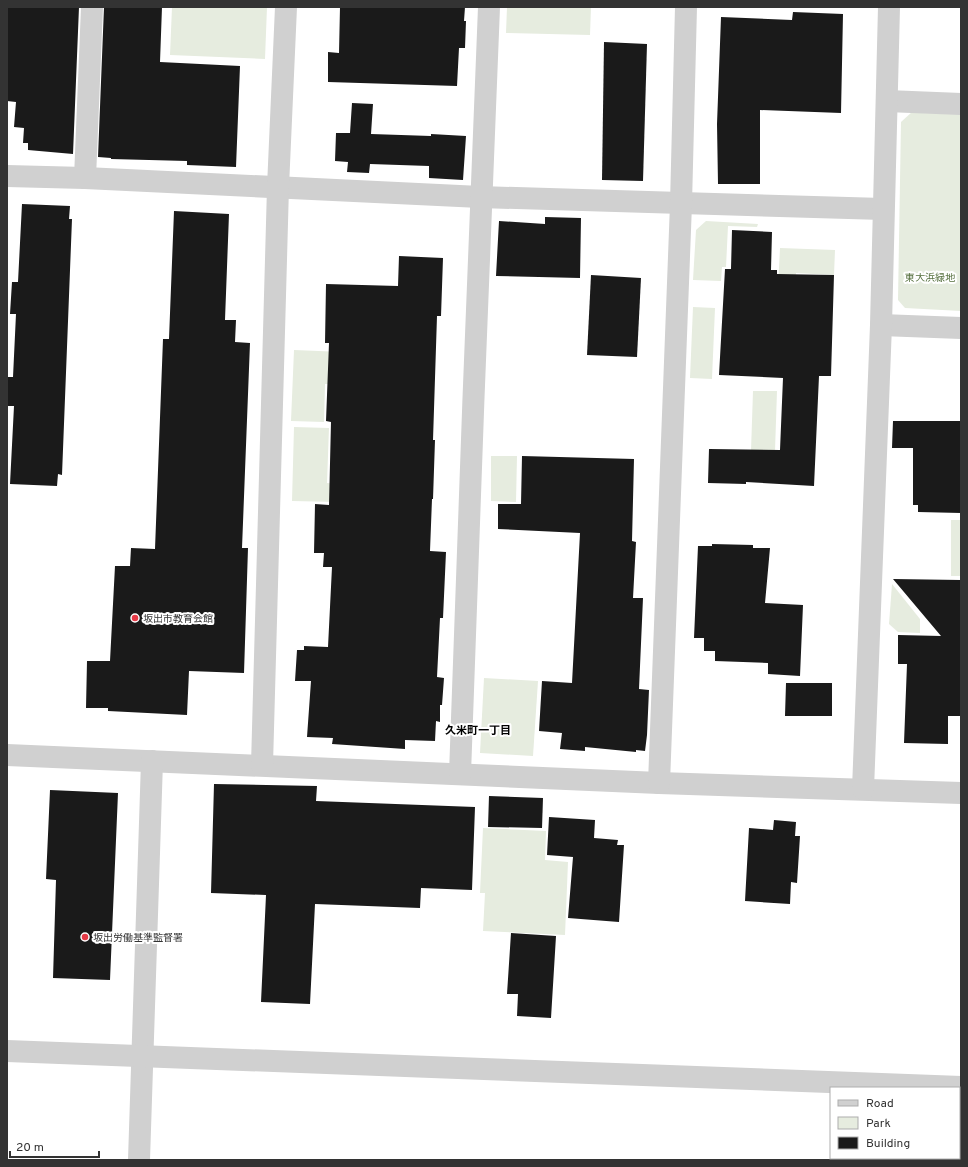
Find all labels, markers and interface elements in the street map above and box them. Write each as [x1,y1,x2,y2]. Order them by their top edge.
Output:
park label: 東大浜緑地 [905,272,956,285]
marker: 坂出市教育会館 [130,613,140,623]
place label: 坂出市教育会館 [143,613,213,626]
district label: 久米町一丁目 [445,724,511,738]
marker: 坂出労働基準監督署 [80,932,90,942]
place label: 坂出労働基準監督署 [93,932,183,945]
legend [830,1087,960,1159]
text: Road [866,1096,894,1112]
text: Park [866,1116,891,1132]
scale bar [10,1133,99,1159]
text: Building [866,1136,910,1152]
text: 20 m [16,1140,44,1156]

